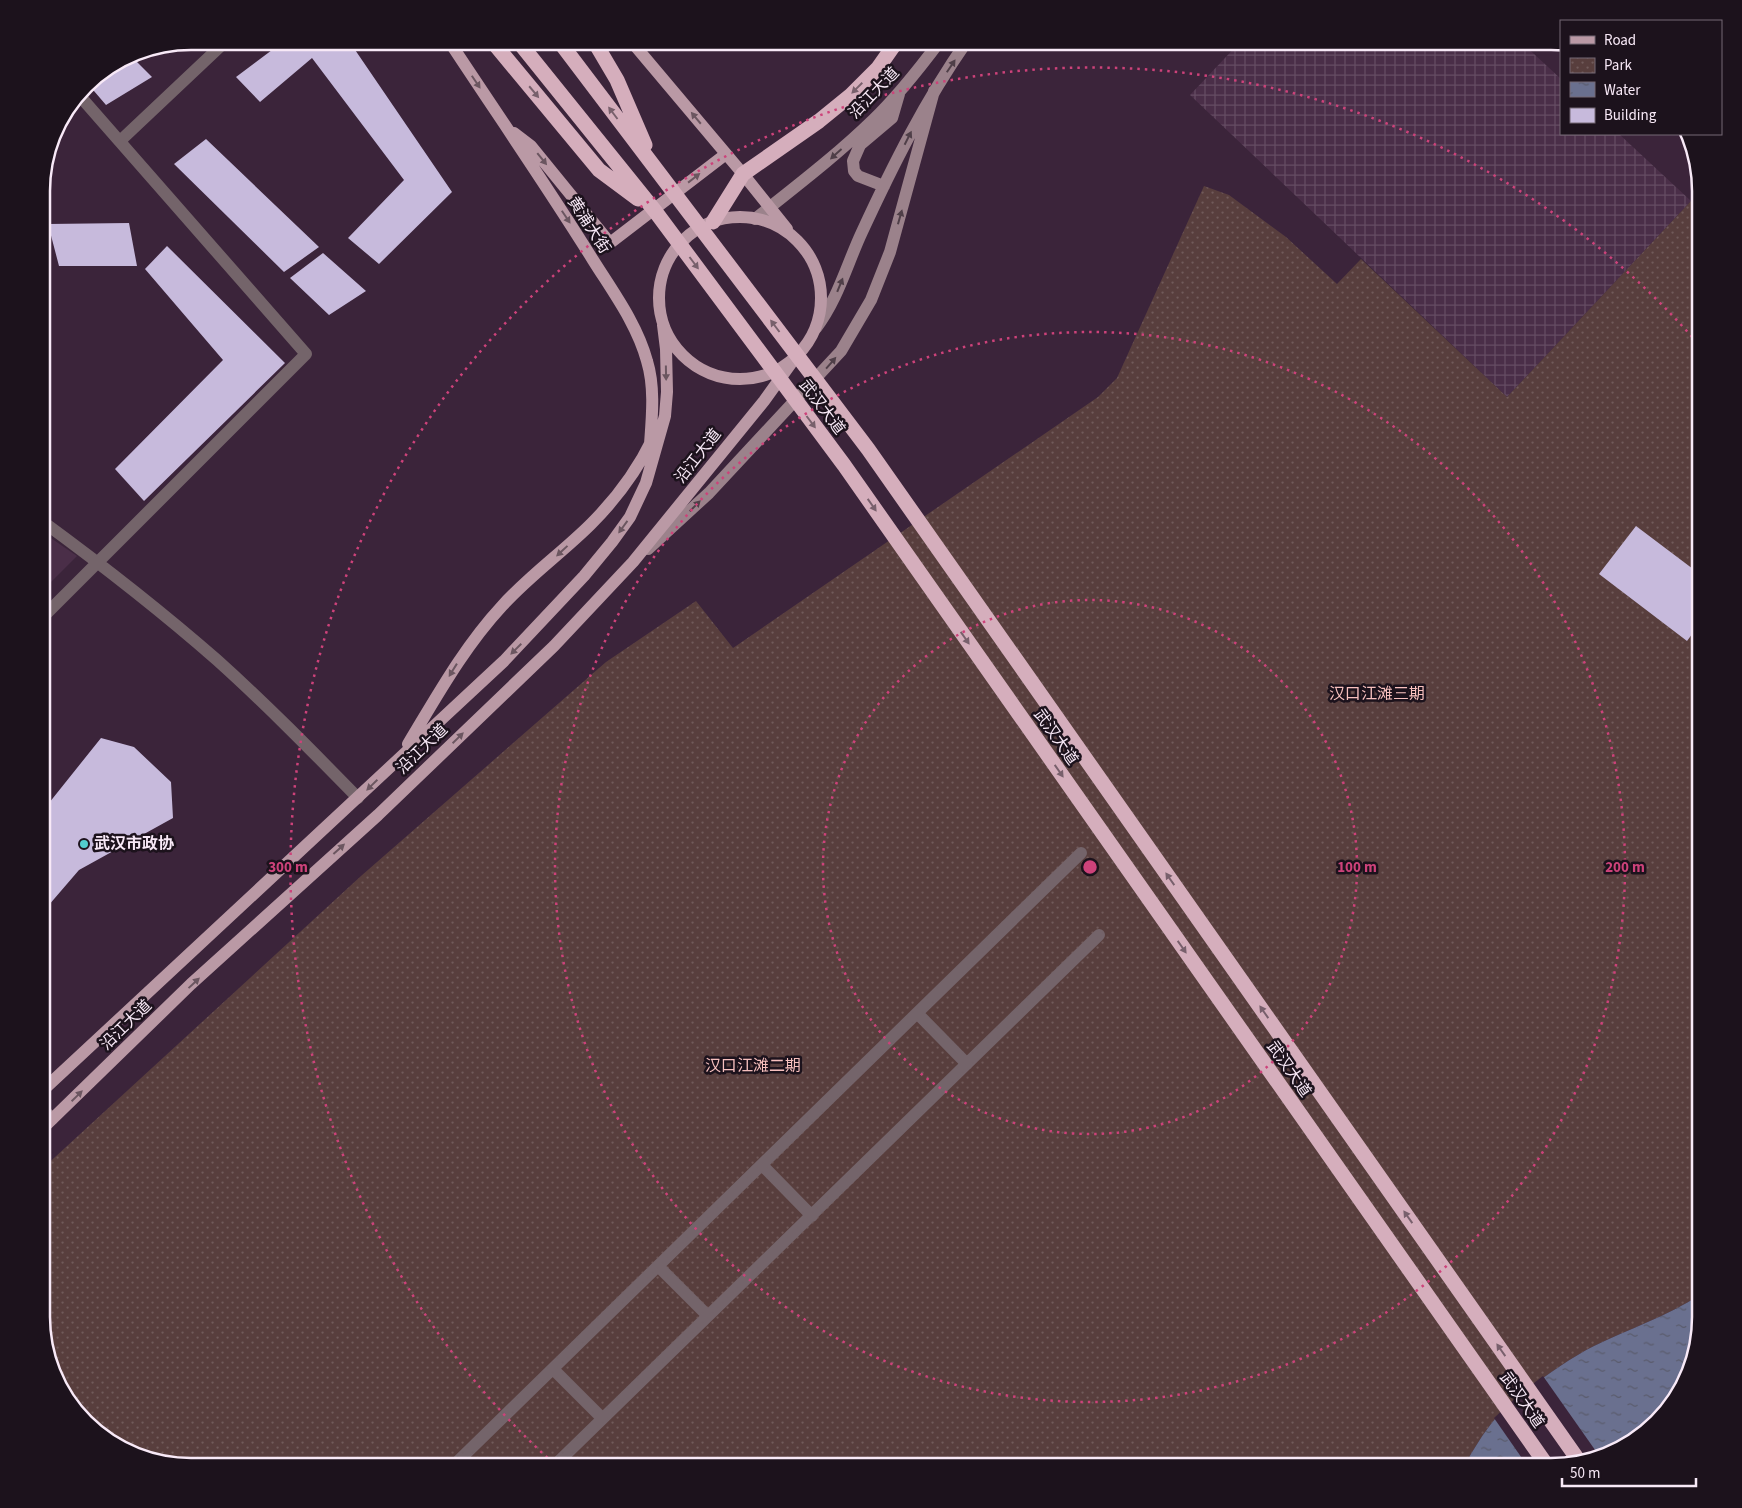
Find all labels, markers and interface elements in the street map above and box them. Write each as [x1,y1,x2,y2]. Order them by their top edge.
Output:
legend [1560,20,1722,135]
text: Road [1604,30,1636,51]
text: Park [1604,55,1633,76]
one-way arrow [946,59,956,73]
street label: 沿江大道 [844,62,904,124]
one-way arrow [471,75,481,89]
text: Water [1604,80,1641,101]
one-way arrow [852,82,864,94]
one-way arrow [528,86,540,98]
text: Building [1604,105,1657,126]
one-way arrow [608,107,619,120]
one-way arrow [691,112,702,124]
one-way arrow [904,131,912,145]
one-way arrow [829,148,842,159]
one-way arrow [536,152,547,165]
one-way arrow [687,173,700,184]
street label: 黄浦大街 [562,192,616,258]
one-way arrow [896,209,904,224]
one-way arrow [561,211,571,224]
one-way arrow [688,256,699,269]
one-way arrow [836,277,844,292]
one-way arrow [770,319,780,333]
one-way arrow [825,357,837,369]
one-way arrow [662,366,670,382]
street label: 武汉大道 [794,375,850,439]
one-way arrow [806,415,816,429]
street label: 沿江大道 [670,424,726,488]
one-way arrow [867,498,877,512]
one-way arrow [689,500,701,512]
one-way arrow [618,520,628,534]
one-way arrow [556,545,568,557]
one-way arrow [960,631,970,645]
one-way arrow [510,643,522,655]
one-way arrow [448,664,457,677]
park label: 汉口江滩三期 [1329,683,1425,705]
street label: 武汉大道 [1029,704,1083,770]
street label: 沿江大道 [391,719,453,779]
one-way arrow [451,732,463,744]
one-way arrow [1054,764,1064,778]
one-way arrow [366,778,378,790]
place label: 武汉市政协 [94,833,175,855]
marker: 武汉市政协 [78,838,90,850]
one-way arrow [333,844,346,855]
text: 300 m [268,857,308,878]
text: 100 m [1337,857,1377,878]
text: 200 m [1605,857,1645,878]
centre of rings [1081,858,1099,876]
one-way arrow [1165,872,1175,886]
one-way arrow [1177,940,1187,954]
one-way arrow [187,977,200,988]
street label: 沿江大道 [95,995,157,1055]
one-way arrow [1259,1005,1269,1019]
street label: 武汉大道 [1262,1036,1316,1102]
park label: 汉口江滩二期 [705,1055,801,1077]
one-way arrow [71,1090,83,1102]
one-way arrow [1402,1211,1413,1224]
one-way arrow [1496,1343,1506,1356]
street label: 武汉大道 [1495,1367,1549,1433]
scale bar [1562,1456,1696,1488]
text: 50 m [1570,1463,1600,1484]

